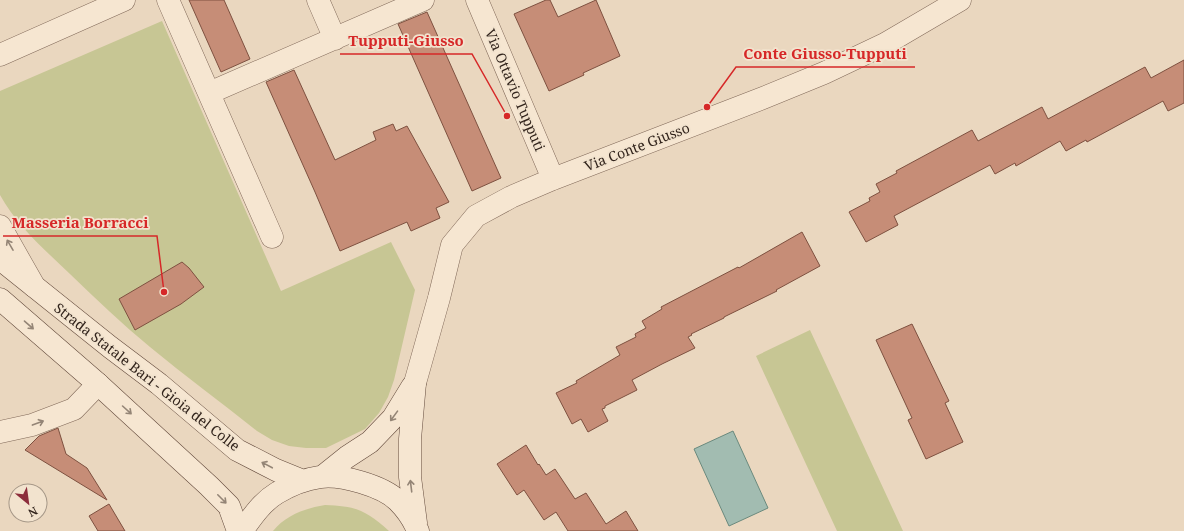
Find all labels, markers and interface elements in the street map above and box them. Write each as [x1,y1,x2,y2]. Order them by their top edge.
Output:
street label: Via Ottavio Tupputi [481,26,550,154]
callout: Tupputi-Giusso [340,27,472,54]
text: Tupputi-Giusso [348,30,464,50]
callout: Conte Giusso-Tupputi [736,40,915,67]
text: Conte Giusso-Tupputi [743,43,907,63]
street label: Via Conte Giusso [581,118,692,175]
callout: Masseria Borracci [3,209,157,236]
text: Masseria Borracci [11,212,149,232]
one-way arrow [6,239,14,251]
street label: Strada Statale Bari - Gioia del Colle [51,298,244,455]
one-way arrow [24,320,35,329]
one-way arrow [122,406,132,415]
one-way arrow [390,410,398,421]
one-way arrow [32,419,44,427]
one-way arrow [261,461,273,469]
one-way arrow [407,480,415,493]
north arrow [8,483,48,523]
one-way arrow [217,494,227,504]
text: N [25,504,41,521]

